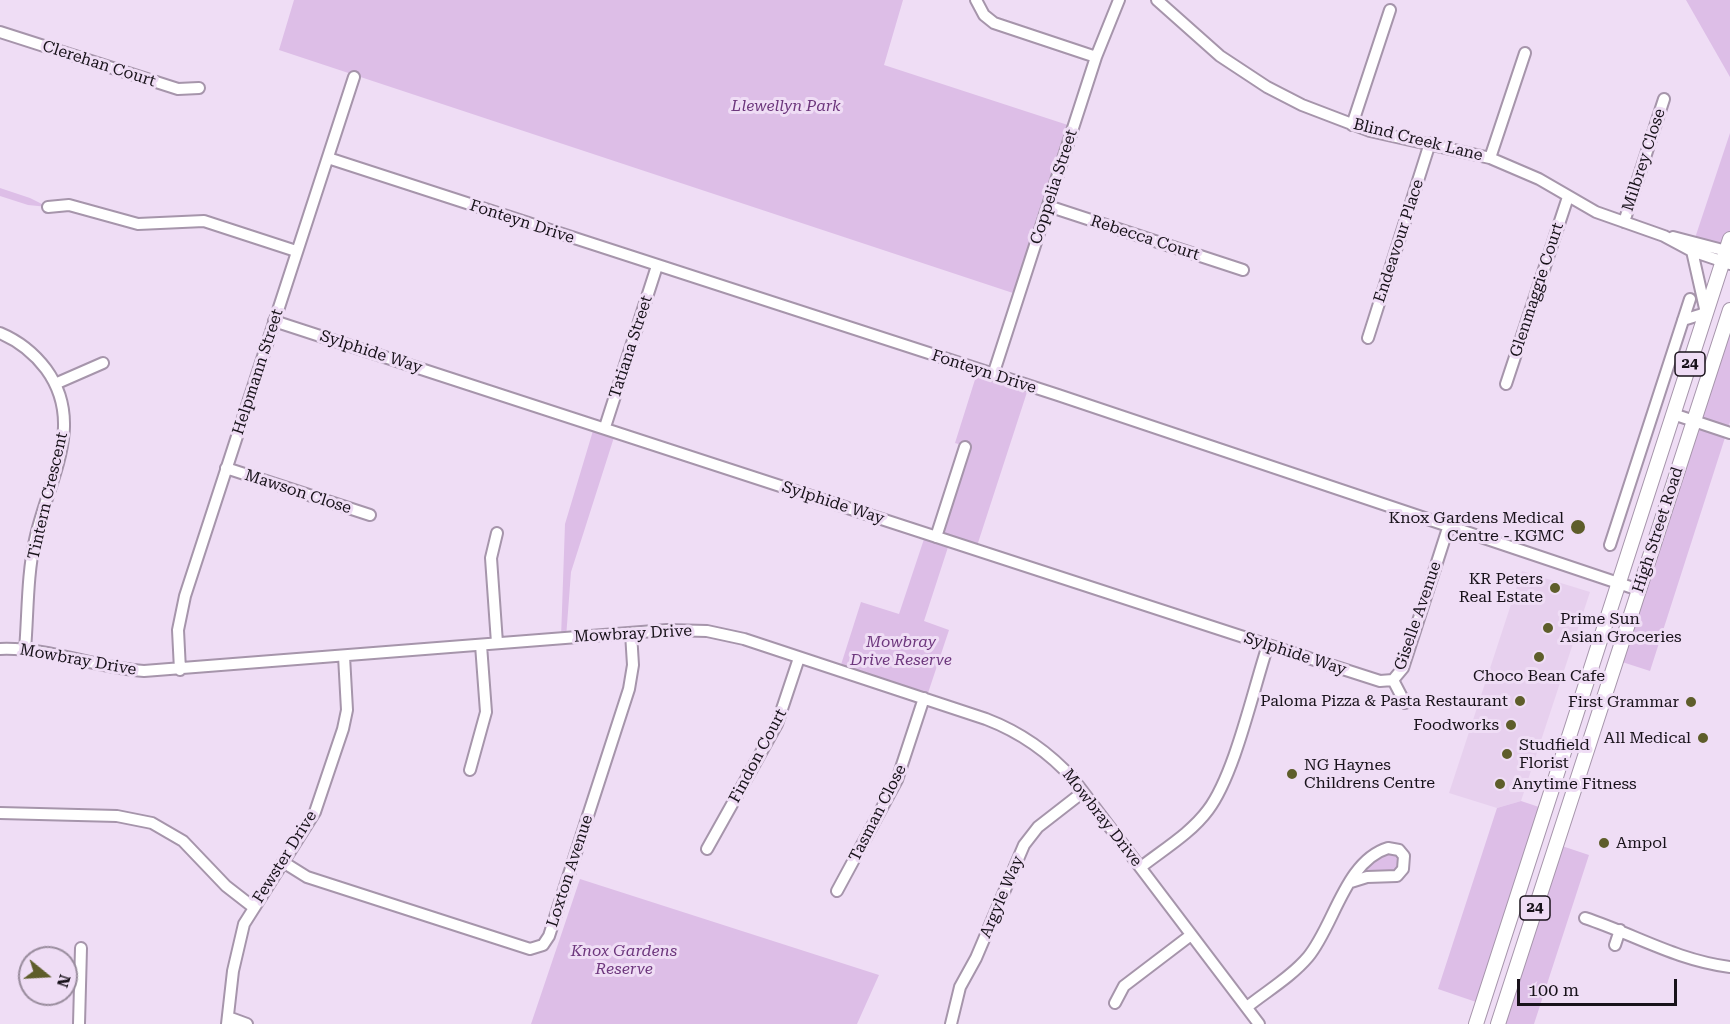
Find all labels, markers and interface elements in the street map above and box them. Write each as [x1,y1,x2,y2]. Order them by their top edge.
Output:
street label: Clerehan Court [40,37,158,91]
park label: Llewellyn Park [731,96,841,116]
street label: Milbrey Close [1618,106,1670,214]
street label: Blind Creek Lane [1351,115,1485,165]
street label: Coppelia Street [1026,127,1082,247]
street label: Endeavour Place [1370,177,1428,305]
street label: Fonteyn Drive [467,196,577,248]
street label: Rebecca Court [1088,211,1202,265]
street label: Glenmaggie Court [1506,220,1568,360]
street label: Tatiana Street [605,293,657,401]
street label: Helpmann Street [229,307,287,437]
street label: Sylphide Way [317,326,425,378]
street label: Fonteyn Drive [929,346,1039,398]
road number: 24 [1675,352,1705,376]
street label: Tintern Crescent [24,431,72,561]
street label: High Street Road [1629,465,1687,595]
street label: Mawson Close [242,466,354,518]
street label: Sylphide Way [779,477,887,529]
place label: Knox Gardens Medical Centre - KGMC [1389,508,1564,546]
marker: Knox Gardens Medical Centre - KGMC [1569,518,1587,536]
street label: Giselle Avenue [1390,559,1446,673]
place label: KR Peters Real Estate [1459,569,1543,607]
marker: KR Peters Real Estate [1548,581,1562,595]
place label: Prime Sun Asian Groceries [1560,609,1682,647]
street label: Mowbray Drive [574,621,692,647]
marker: Prime Sun Asian Groceries [1541,621,1555,635]
street label: Sylphide Way [1241,628,1349,680]
park label: Mowbray Drive Reserve [850,632,952,670]
street label: Mowbray Drive [18,640,138,680]
marker: Choco Bean Cafe [1532,650,1546,664]
place label: Choco Bean Cafe [1473,666,1605,686]
place label: Paloma Pizza & Pasta Restaurant [1260,691,1508,711]
place label: First Grammar [1568,692,1679,712]
marker: Paloma Pizza & Pasta Restaurant [1513,694,1527,708]
marker: First Grammar [1684,695,1698,709]
street label: Findon Court [725,706,791,806]
place label: Foodworks [1413,715,1499,735]
marker: Foodworks [1504,718,1518,732]
place label: All Medical [1604,728,1691,748]
marker: All Medical [1696,731,1710,745]
place label: Studfield Florist [1519,735,1590,773]
marker: Studfield Florist [1500,747,1514,761]
place label: NG Haynes Childrens Centre [1304,755,1435,793]
street label: Tasman Close [845,761,911,865]
street label: Mowbray Drive [1058,766,1146,870]
marker: NG Haynes Childrens Centre [1285,767,1299,781]
place label: Anytime Fitness [1512,774,1637,794]
marker: Anytime Fitness [1493,777,1507,791]
street label: Fewster Drive [249,807,321,907]
street label: Loxton Avenue [543,813,597,929]
place label: Ampol [1616,833,1667,853]
marker: Ampol [1597,836,1611,850]
street label: Argyle Way [976,853,1028,941]
road number: 24 [1520,896,1550,920]
park label: Knox Gardens Reserve [571,941,677,979]
north arrow [18,946,78,1006]
scale bar [1520,967,1680,1005]
text: N [53,972,75,990]
text: 100 m [1528,979,1579,1000]

